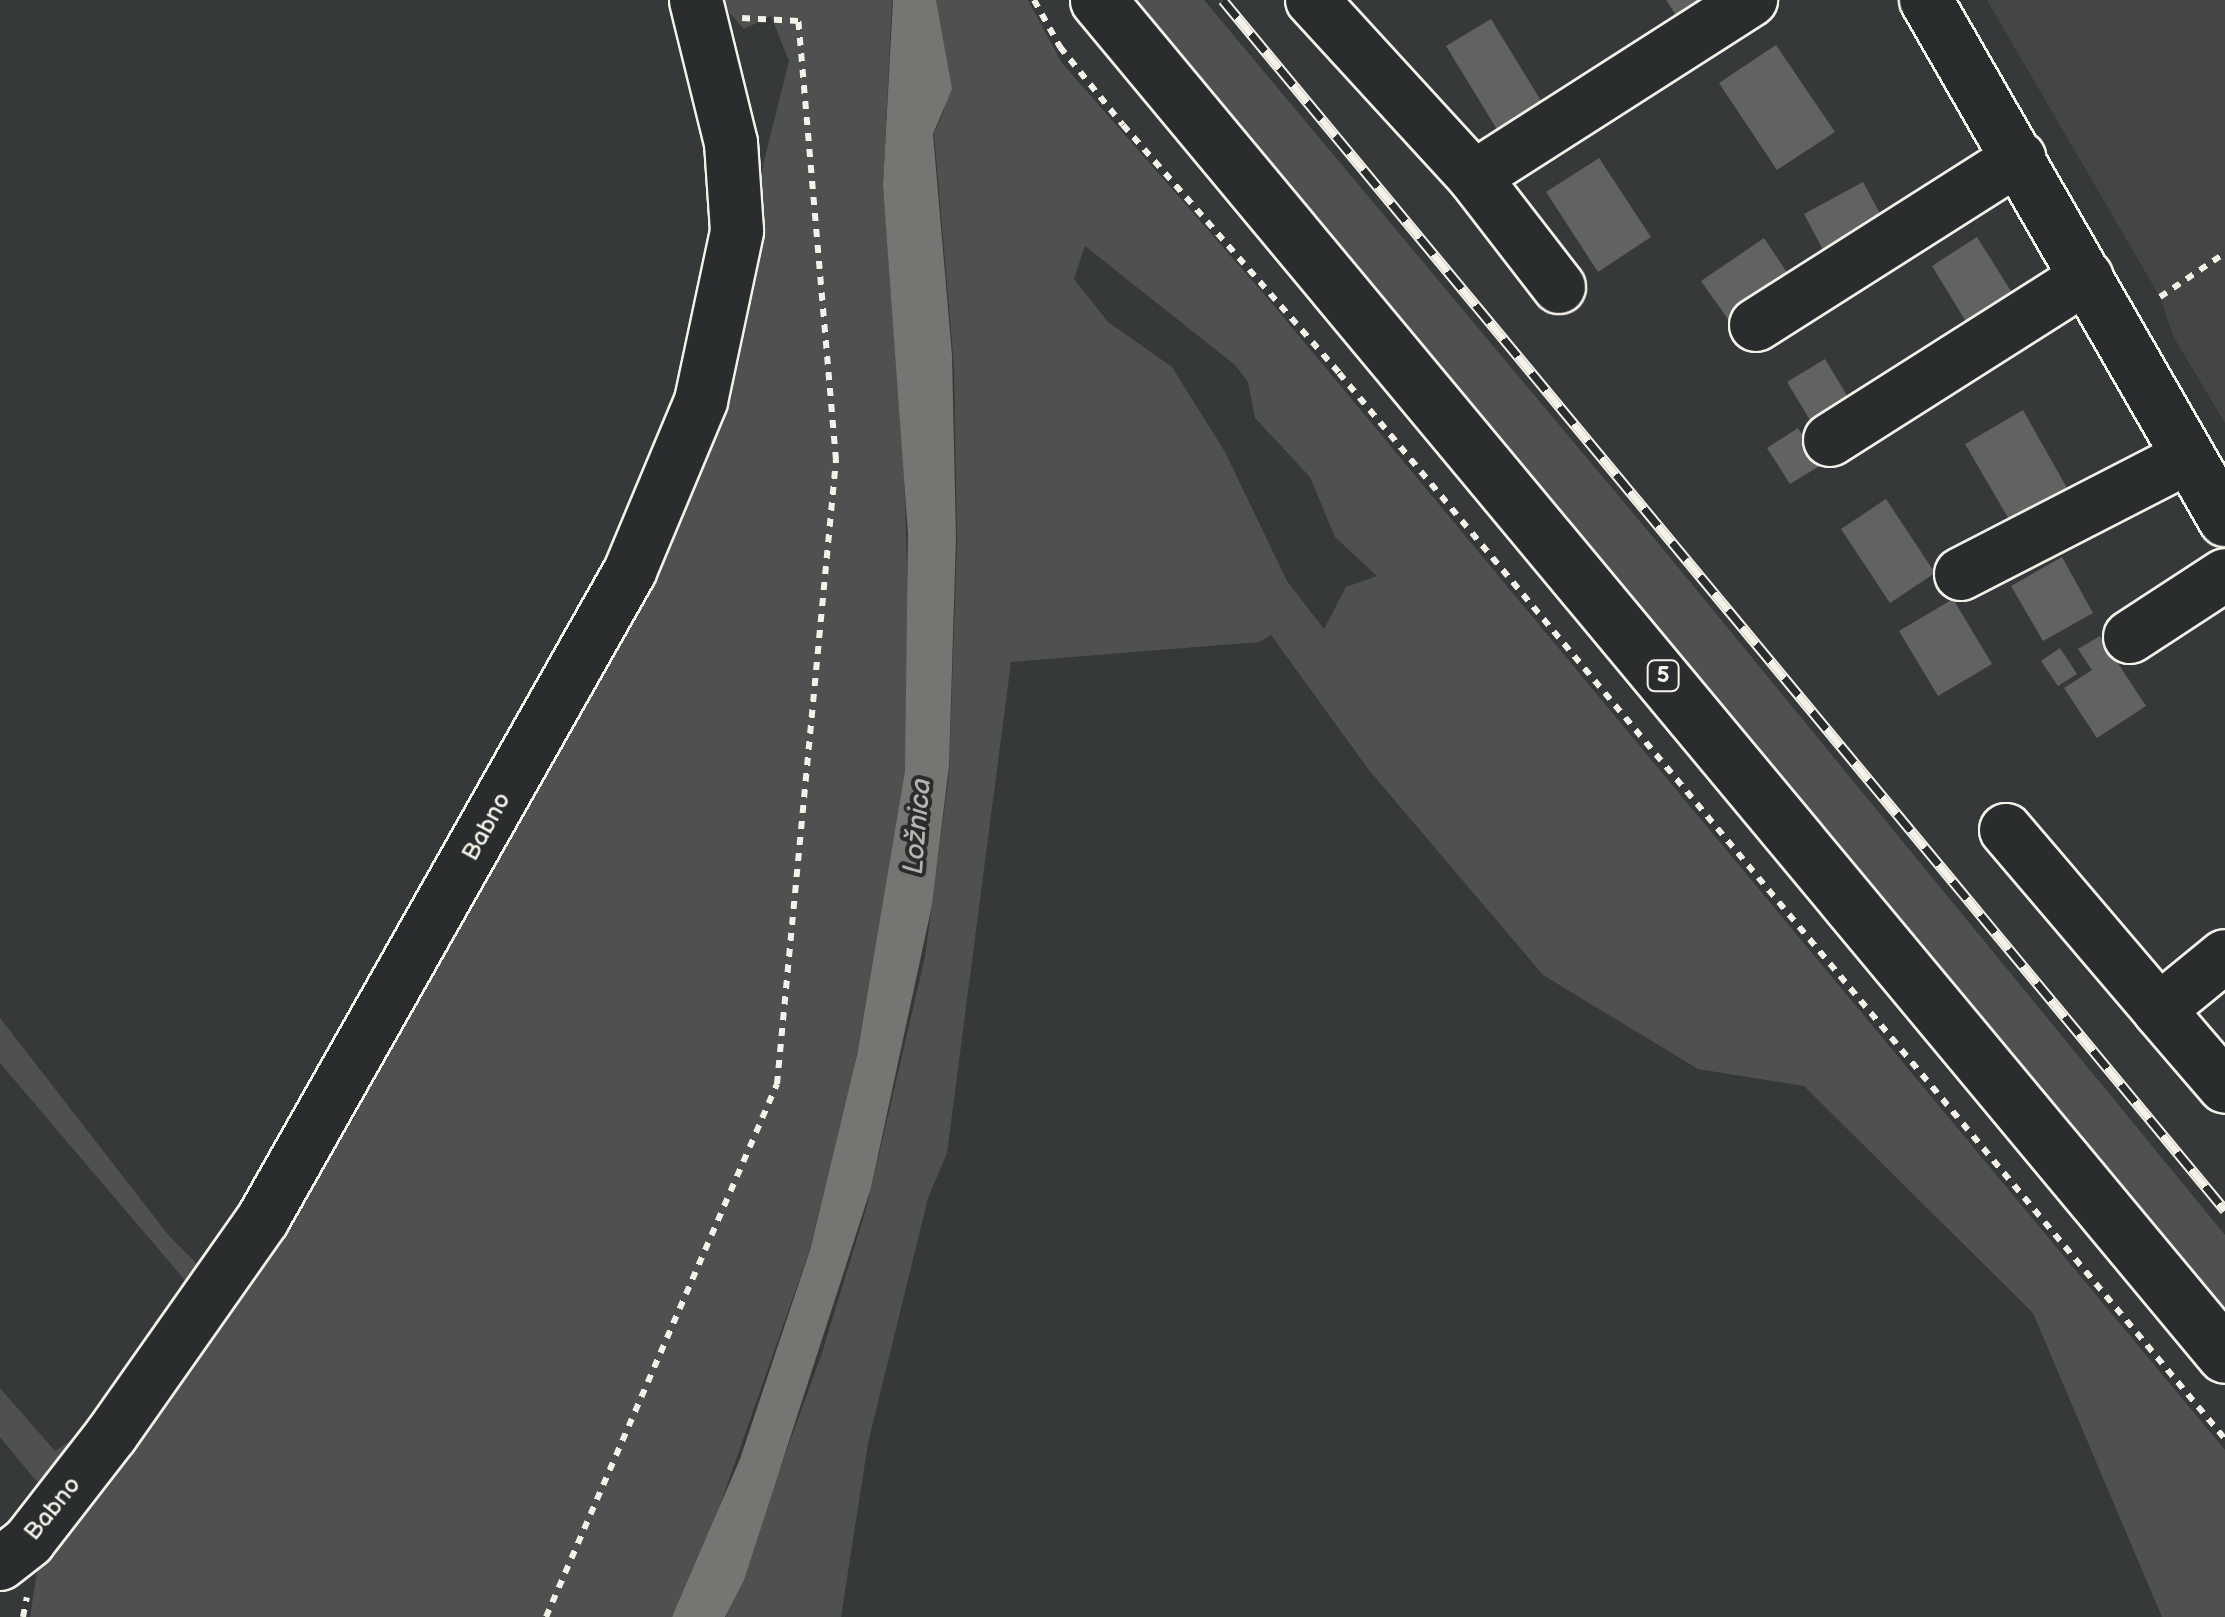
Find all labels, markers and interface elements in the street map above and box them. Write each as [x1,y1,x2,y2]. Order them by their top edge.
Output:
road number: 5 [1646,659,1680,693]
water label: Ložnica [897,776,939,876]
street label: Babno [456,788,518,866]
street label: Babno [18,1471,88,1547]

